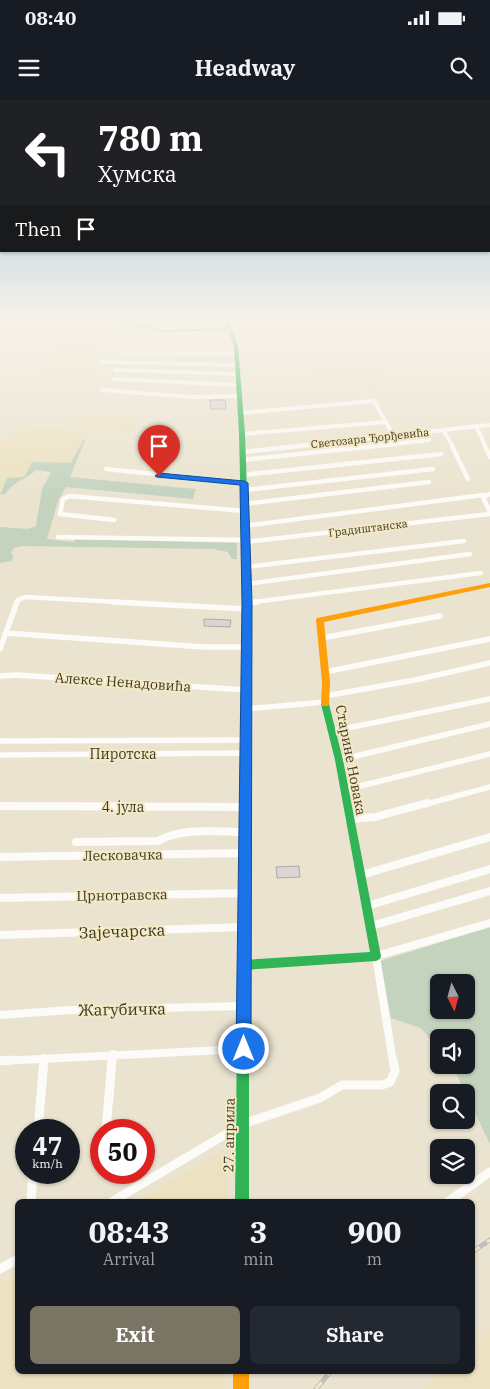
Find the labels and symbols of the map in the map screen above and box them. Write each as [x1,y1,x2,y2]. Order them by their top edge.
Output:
pin [138,425,180,476]
street label: Светозара Ђорђевића [310,425,430,451]
street label: Градиштанска [328,516,408,540]
street label: Алексе Ненадовића [54,668,192,696]
street label: Старине Новака [331,703,371,817]
street label: Пиротска [89,745,157,763]
street label: 4. јула [102,798,145,816]
street label: Лесковачка [83,845,163,865]
street label: Црнотравска [76,885,168,905]
street label: Зајечарска [78,919,166,943]
north arrow [430,974,475,1019]
street label: Жагубичка [78,998,166,1020]
position arrow [217,1022,269,1074]
street label: 27. априла [219,1097,239,1172]
speed limit sign: 50 [90,1119,155,1184]

